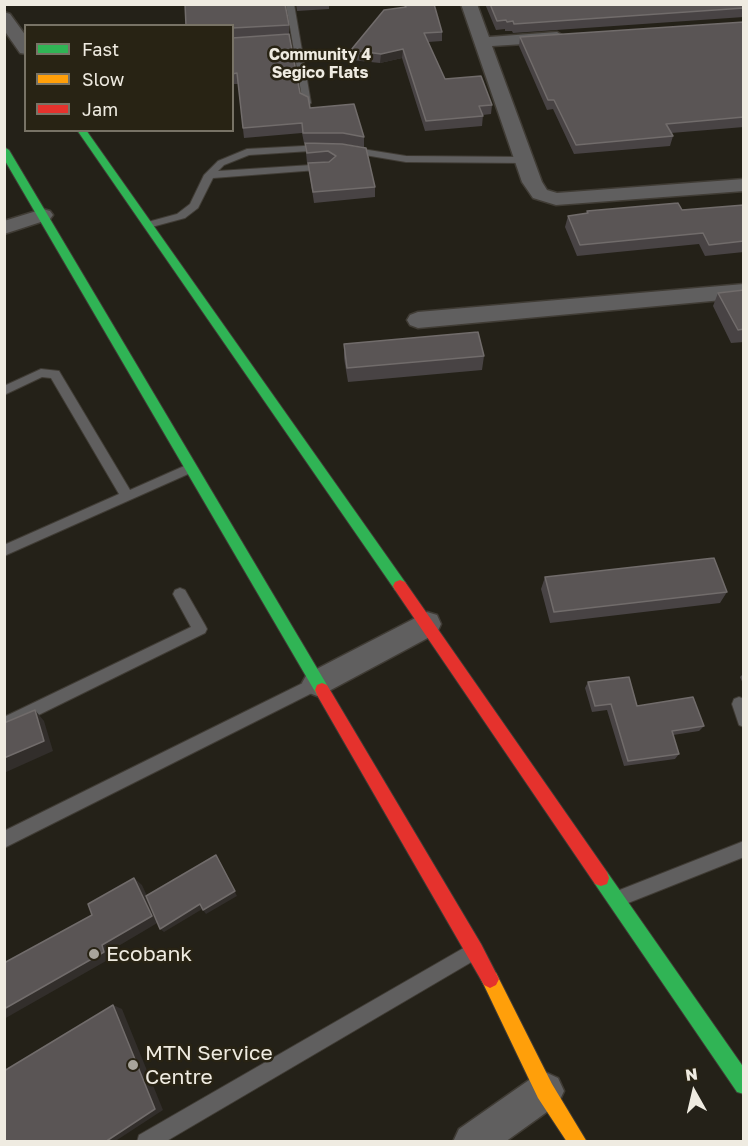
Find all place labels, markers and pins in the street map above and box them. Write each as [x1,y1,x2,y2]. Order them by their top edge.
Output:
place label: Ecobank [106,941,192,967]
marker: Ecobank [87,947,101,961]
place label: MTN Service Centre [145,1040,273,1090]
marker: MTN Service Centre [126,1058,140,1072]

